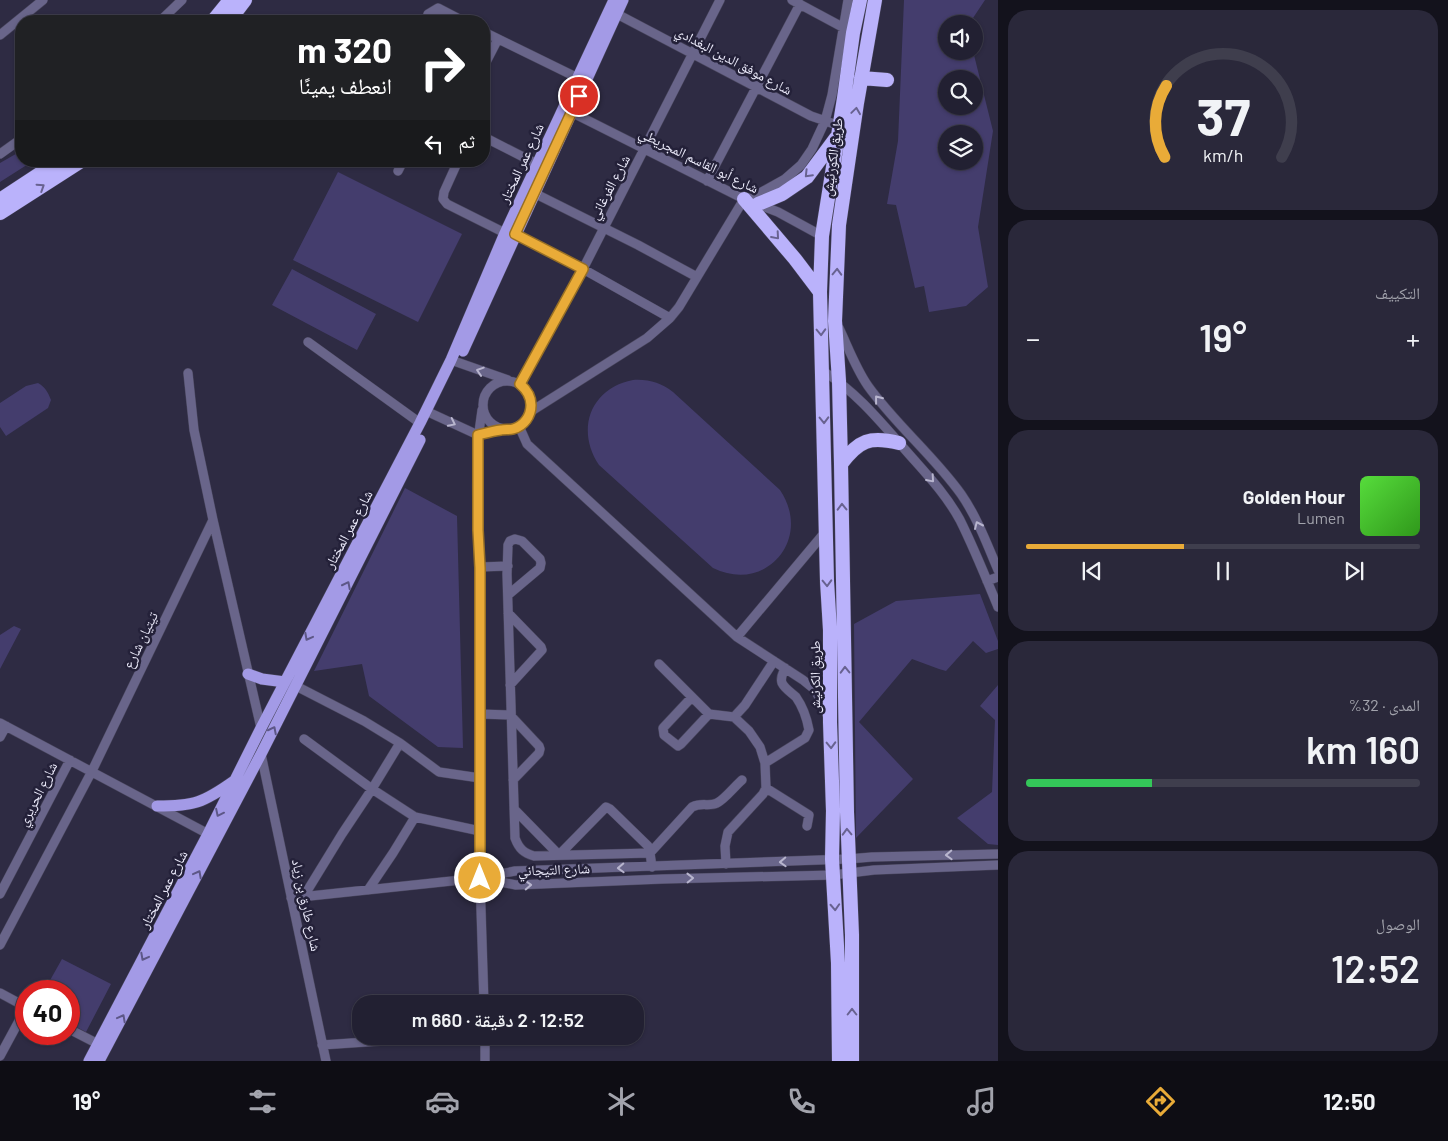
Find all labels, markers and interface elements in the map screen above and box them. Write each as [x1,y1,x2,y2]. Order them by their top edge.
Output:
map controls [938,15,983,170]
button: sound [938,15,983,60]
street label: شارع موفق الدين البغدادي [671,22,795,101]
text: 320 m [297,28,392,70]
icon: right [410,35,475,100]
button: search [938,70,983,115]
text: انعطف يمينًا [299,72,392,98]
pin [558,75,600,117]
icon: arrive [565,82,593,110]
text: 37 [1196,84,1250,146]
one-way arrow [850,107,860,115]
street label: طريق الكورنيش [818,117,848,198]
street label: شارع عمر المختار [495,120,549,207]
street label: شارع أبو القاسم المجريطي [635,124,762,200]
button: layers [938,125,983,170]
text: ثم [458,129,475,152]
icon: left [420,130,448,158]
text: km/h [1203,144,1243,166]
street label: شارع الفرغاني [585,152,636,224]
one-way arrow [805,168,814,177]
one-way arrow [35,184,44,194]
one-way arrow [770,231,779,240]
one-way arrow [832,268,842,276]
text: التكييف [1375,283,1420,302]
text: 19° [1199,314,1247,360]
text: − [1026,321,1040,355]
text: + [1406,321,1420,355]
one-way arrow [816,328,827,336]
one-way arrow [477,366,485,376]
one-way arrow [875,396,883,405]
one-way arrow [819,416,829,424]
one-way arrow [447,417,456,427]
one-way arrow [926,474,935,483]
text: Golden Hour [1243,485,1345,508]
street label: شارع عمر المختار [320,487,377,573]
one-way arrow [837,503,847,511]
text: Lumen [1297,508,1345,527]
one-way arrow [974,521,985,530]
icon: previous [1078,557,1106,585]
icon: pause [1209,557,1237,585]
icon: next [1340,557,1368,585]
one-way arrow [822,579,833,587]
one-way arrow [341,582,351,591]
street label: تيتيان شارع [119,609,163,672]
one-way arrow [304,632,314,641]
street label: طريق الكرنيش [806,641,825,714]
one-way arrow [839,666,850,674]
text: المدى · 32% [1349,695,1420,714]
text: 160 km [1306,726,1420,772]
one-way arrow [267,727,277,736]
one-way arrow [826,741,837,749]
street label: شارع الحريري [14,759,64,831]
one-way arrow [215,808,225,817]
one-way arrow [842,828,853,836]
street label: شارع عمر المختار [135,847,192,933]
one-way arrow [945,850,953,860]
position arrow [453,851,505,903]
one-way arrow [779,856,787,867]
street label: شارع طارق بن زياد [287,857,325,953]
street label: شارع التيجاني [518,859,590,882]
one-way arrow [617,863,624,873]
one-way arrow [192,870,202,879]
one-way arrow [686,873,694,883]
one-way arrow [524,880,532,890]
one-way arrow [829,904,840,912]
text: الوصول [1376,914,1420,933]
text: 12:52 [1331,945,1420,991]
one-way arrow [140,952,150,961]
speed limit sign: 40 [15,980,80,1045]
text: 12:52 · 2 دقيقة · 660 m [412,1008,584,1031]
one-way arrow [847,1008,857,1016]
one-way arrow [116,1014,126,1023]
icon: filters [245,1084,280,1119]
icon: car [425,1084,460,1119]
icon: climate [604,1084,639,1119]
icon: phone [784,1084,819,1119]
icon: music [964,1084,999,1119]
icon: directions [1143,1084,1178,1119]
text: 19° [72,1088,100,1114]
text: 12:50 [1323,1088,1376,1114]

